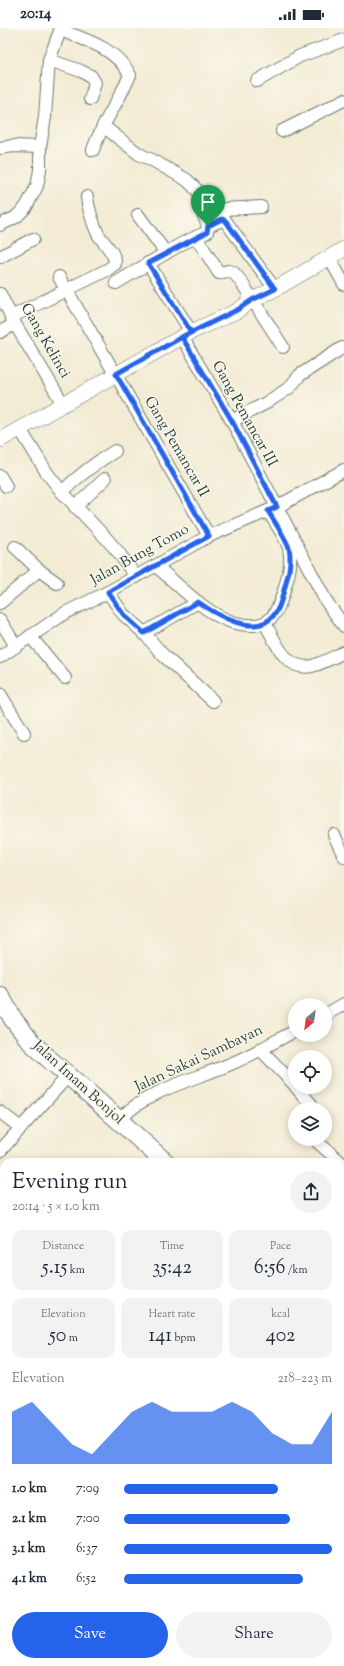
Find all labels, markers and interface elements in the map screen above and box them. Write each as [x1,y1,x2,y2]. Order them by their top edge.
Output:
text: 20:14 [20,4,51,25]
pin [191,185,225,226]
icon: arrive [197,191,219,213]
street label: Gang Kelinci [15,299,75,383]
street label: Gang Pemancar III [206,357,282,471]
street label: Gang Pemancar II [139,393,213,501]
street label: Jalan Bung Tomo [86,519,193,591]
north arrow [288,998,332,1042]
map controls [288,998,332,1146]
street label: Jalan Sakai Sambayan [131,1020,267,1098]
street label: Jalan Imam Bonjol [27,1035,129,1130]
button: locate [288,1050,332,1094]
button: layers [288,1102,332,1146]
text: Evening run [12,1167,128,1199]
button: share [290,1171,332,1213]
text: 20:14 · 5 × 1.0 km [12,1198,100,1216]
text: Distance [43,1238,84,1254]
text: Time [160,1238,184,1254]
text: Pace [270,1238,291,1254]
text: 5.15 [42,1254,67,1283]
text: 35:42 [152,1254,192,1283]
text: 6:56 [254,1254,285,1283]
text: km [67,1262,85,1278]
text: /km [285,1262,308,1278]
text: Elevation [41,1306,86,1322]
text: Heart rate [149,1306,195,1322]
text: kcal [271,1306,290,1322]
text: 50 [49,1322,66,1351]
text: 141 [148,1322,172,1351]
text: 402 [266,1322,295,1351]
text: m [66,1330,78,1346]
text: bpm [172,1330,196,1346]
text: Elevation [12,1370,65,1388]
text: 218–223 m [278,1370,332,1388]
text: 1.0 km [12,1480,47,1498]
text: 7:09 [76,1480,99,1498]
text: 2.1 km [12,1510,46,1528]
text: 7:00 [76,1510,100,1528]
text: 3.1 km [12,1540,46,1558]
text: 6:37 [76,1540,97,1558]
text: 4.1 km [12,1570,47,1588]
text: 6:52 [76,1570,96,1588]
button: Save [12,1612,168,1658]
button: Share [176,1612,332,1658]

